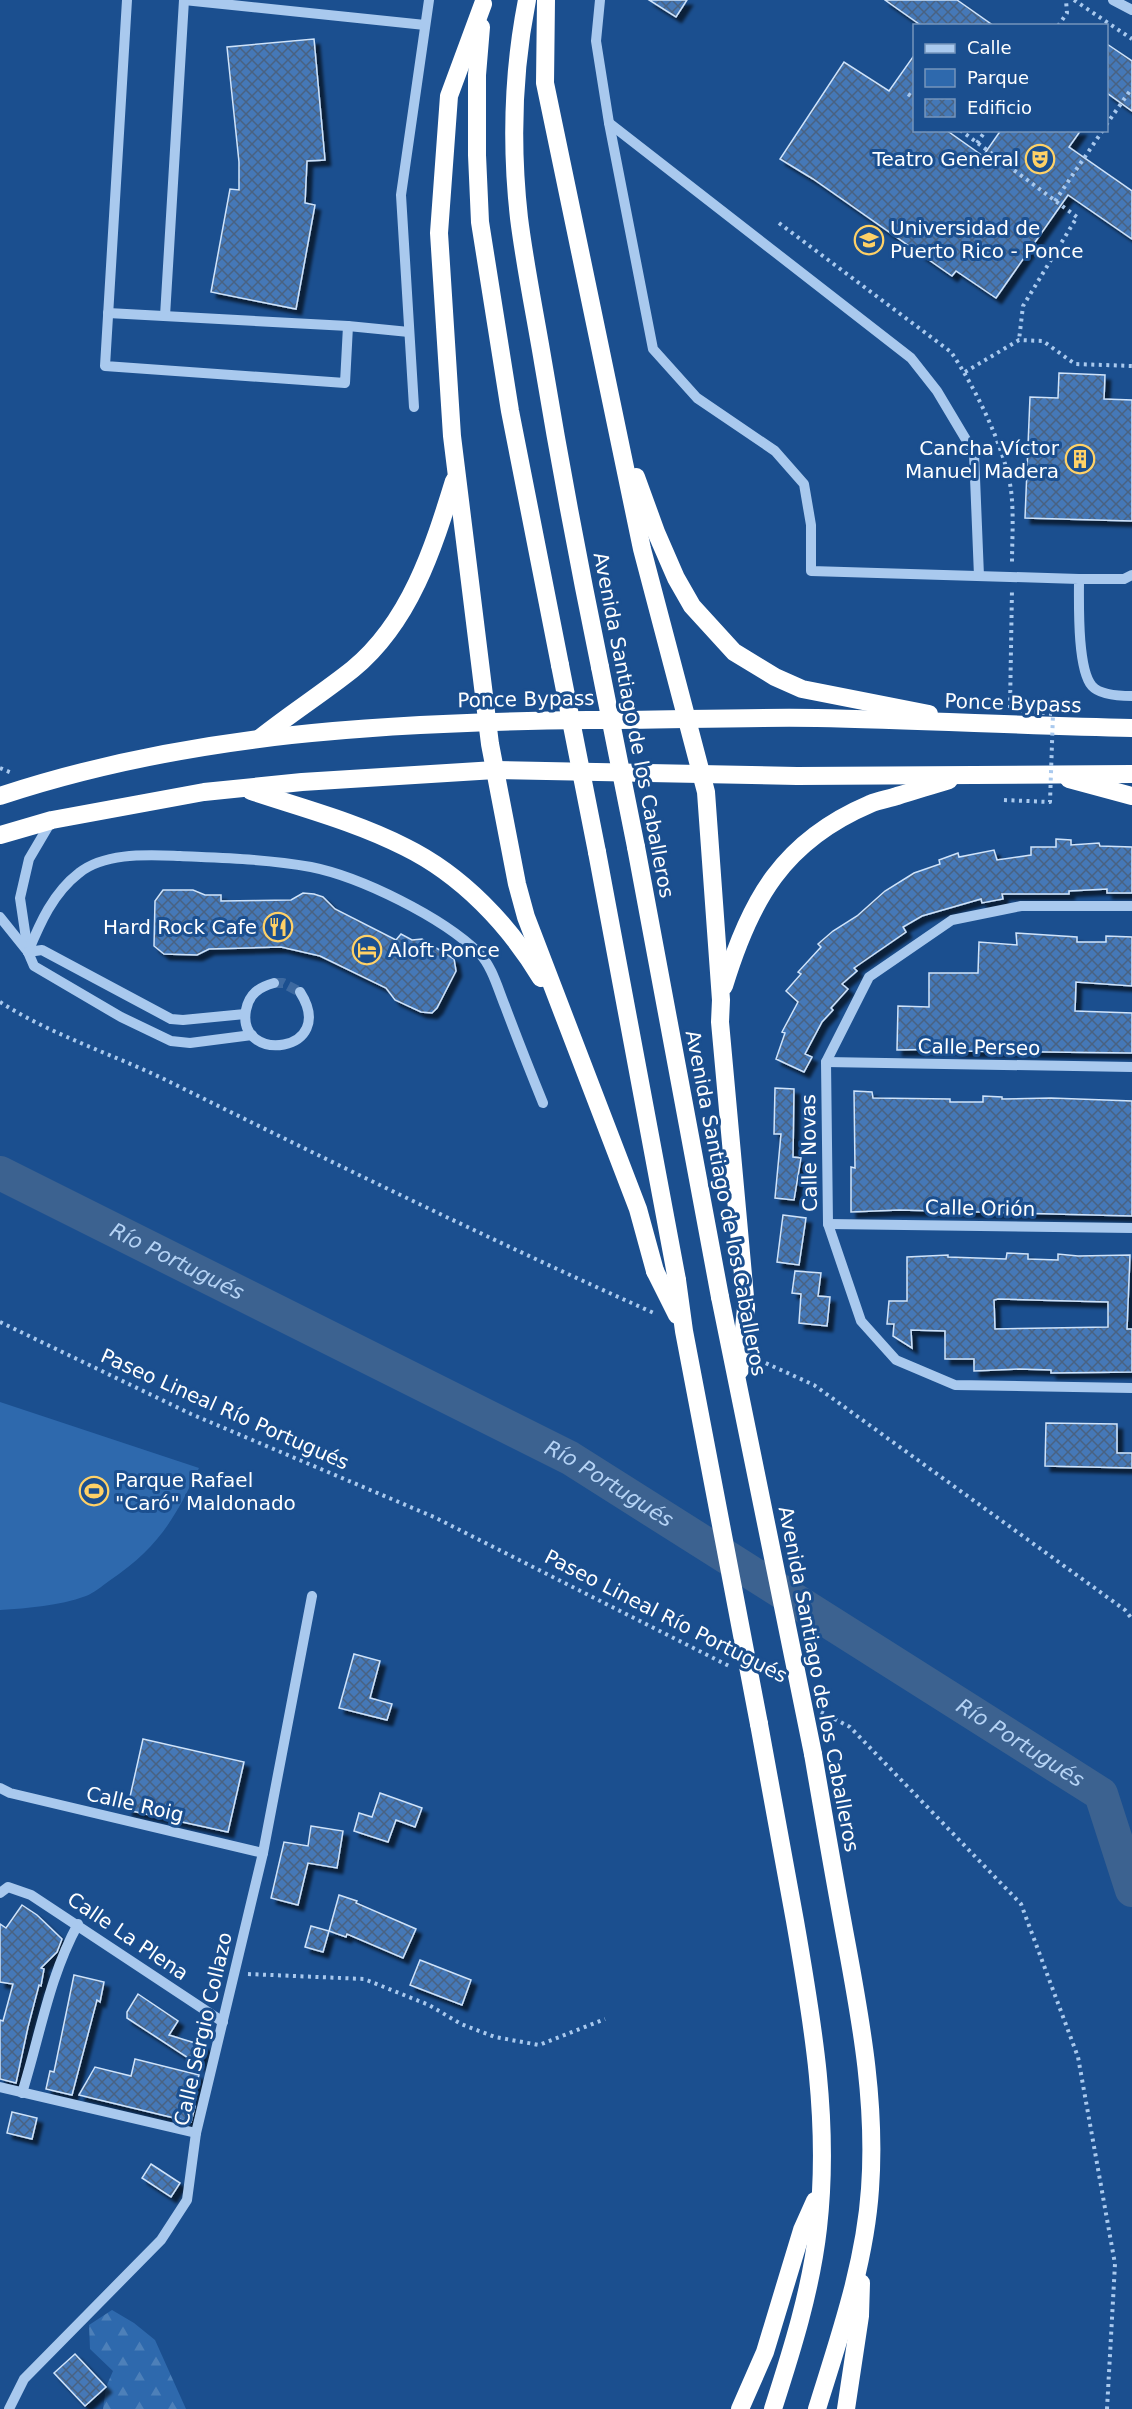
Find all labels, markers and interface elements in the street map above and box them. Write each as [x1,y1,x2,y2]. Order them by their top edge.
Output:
legend [913,24,1108,132]
text: Calle [967,37,1012,58]
text: Parque [967,67,1029,88]
text: Edificio [967,97,1032,118]
theatre icon: Teatro General [1024,143,1056,175]
place label: Teatro General [872,147,1019,171]
place label: Universidad de Puerto Rico - Ponce [890,216,1084,263]
school or university icon: Universidad de Puerto Rico - Ponce [853,224,885,256]
place label: Cancha Víctor Manuel Madera [905,436,1060,483]
building icon: Cancha Víctor Manuel Madera [1064,443,1096,475]
street label: Avenida Santiago de los Caballeros [589,550,679,900]
street label: Ponce Bypass [457,686,595,712]
street label: Ponce Bypass [944,689,1082,717]
restaurant icon: Hard Rock Cafe [262,911,294,943]
place label: Hard Rock Cafe [103,915,257,939]
hotel icon: Aloft Ponce [351,934,383,966]
place label: Aloft Ponce [388,938,500,962]
street label: Avenida Santiago de los Caballeros [681,1028,771,1378]
street label: Calle Perseo [917,1034,1041,1060]
street label: Calle Novas [796,1094,822,1212]
street label: Calle Orión [925,1195,1035,1221]
water label: Río Portugués [106,1218,248,1305]
street label: Paseo Lineal Río Portugués [97,1343,353,1475]
water label: Río Portugués [541,1435,678,1532]
place label: Parque Rafael "Caró" Maldonado [115,1468,296,1515]
sports icon: Parque Rafael "Caró" Maldonado [78,1475,110,1507]
street label: Avenida Santiago de los Caballeros [774,1504,864,1854]
street label: Paseo Lineal Río Portugués [541,1544,791,1688]
water label: Río Portugués [952,1694,1088,1792]
street label: Calle Roig [84,1781,186,1827]
street label: Calle La Plena [63,1887,193,1985]
street label: Calle Sergio Collazo [169,1930,237,2128]

